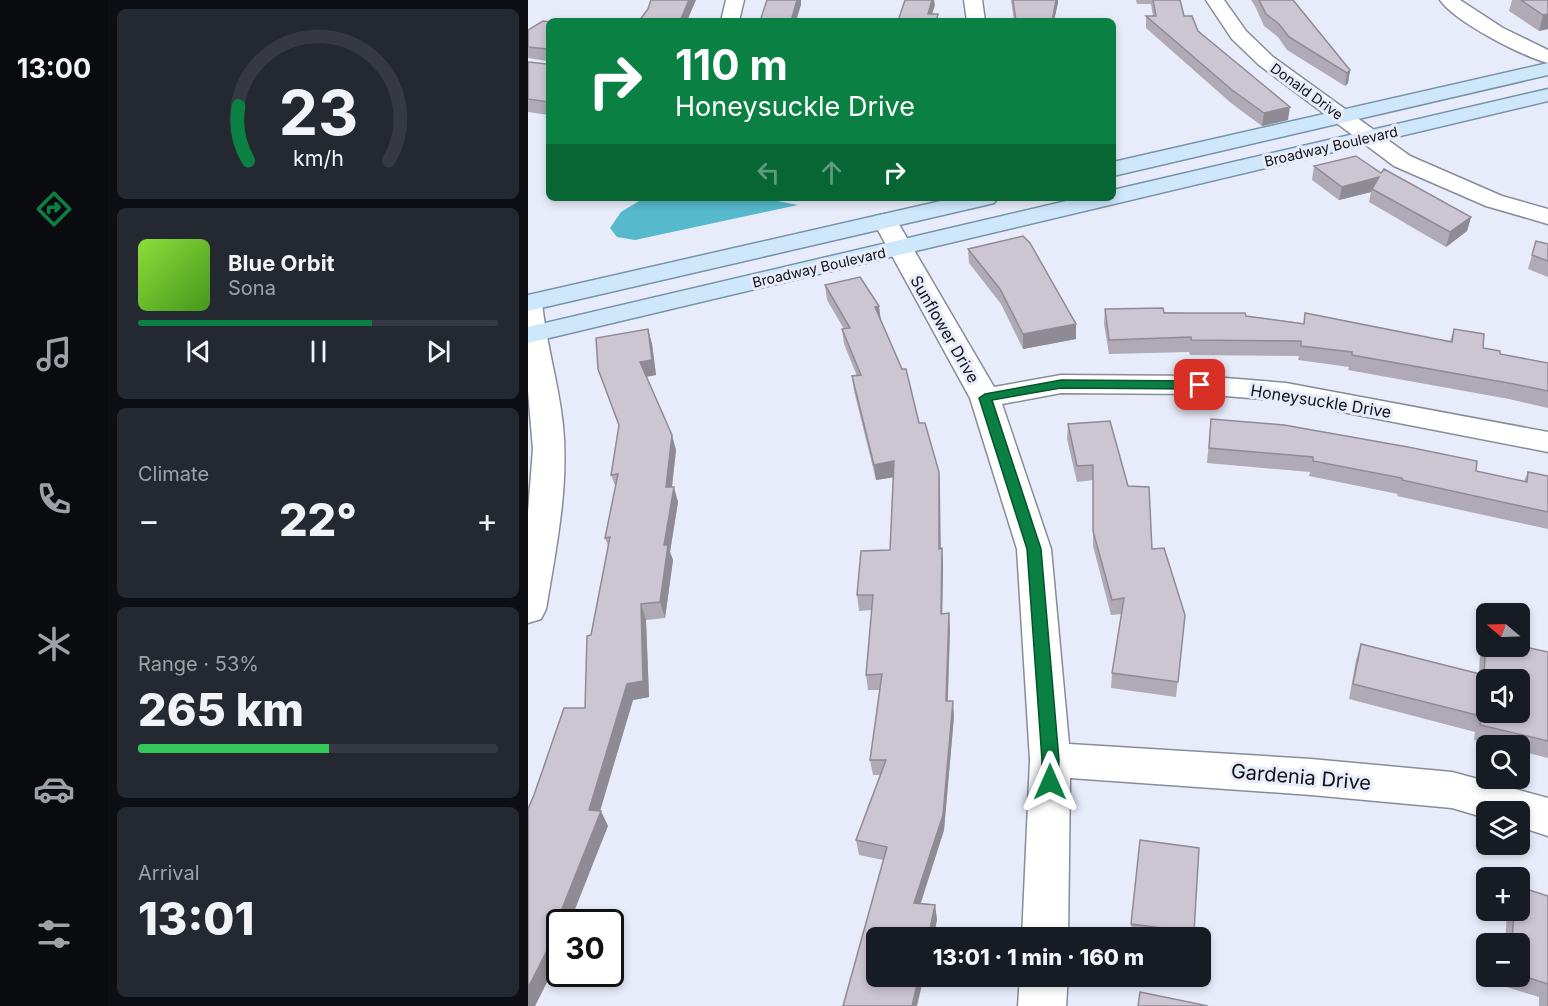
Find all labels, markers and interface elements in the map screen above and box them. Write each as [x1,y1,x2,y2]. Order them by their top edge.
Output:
text: 110 m [675,39,788,90]
icon: right [576,42,654,120]
text: 13:00 [17,52,91,85]
street label: Donald Drive [1268,59,1346,123]
text: 23 [278,75,358,150]
text: Honeysuckle Drive [675,90,915,123]
street label: Broadway Boulevard [1263,122,1399,170]
text: km/h [293,146,343,172]
icon: left [752,156,785,189]
icon: ahead [815,156,848,189]
icon: right [878,156,911,189]
icon: directions [33,188,75,230]
street label: Broadway Boulevard [751,243,887,291]
text: Blue Orbit [228,250,335,276]
street label: Sunflower Drive [906,272,984,386]
text: Sona [228,276,276,300]
icon: music [33,333,75,375]
icon: previous [182,335,215,368]
icon: pause [302,335,335,368]
icon: next [422,335,455,368]
pin [1174,359,1225,410]
icon: arrive [1183,368,1216,401]
street label: Honeysuckle Drive [1249,380,1393,422]
text: Climate [138,462,209,486]
icon: phone [33,478,75,520]
text: 22° [279,492,357,547]
text: − [138,500,160,540]
text: + [476,500,498,540]
north arrow [1476,603,1530,657]
map controls [1476,603,1530,987]
icon: climate [33,623,75,665]
text: Range · 53% [138,652,259,676]
button: sound [1476,669,1530,723]
text: 265 km [138,682,304,737]
button: search [1476,735,1530,789]
position arrow [1018,750,1082,814]
street label: Gardenia Drive [1230,759,1372,795]
icon: car [33,768,75,810]
button: layers [1476,801,1530,855]
text: Arrival [138,861,200,885]
button: + [1476,867,1530,921]
text: 13:01 [138,891,254,946]
speed limit sign: 30 [546,909,624,987]
icon: filters [33,913,75,955]
button: − [1476,933,1530,987]
text: 13:01 · 1 min · 160 m [933,944,1144,970]

